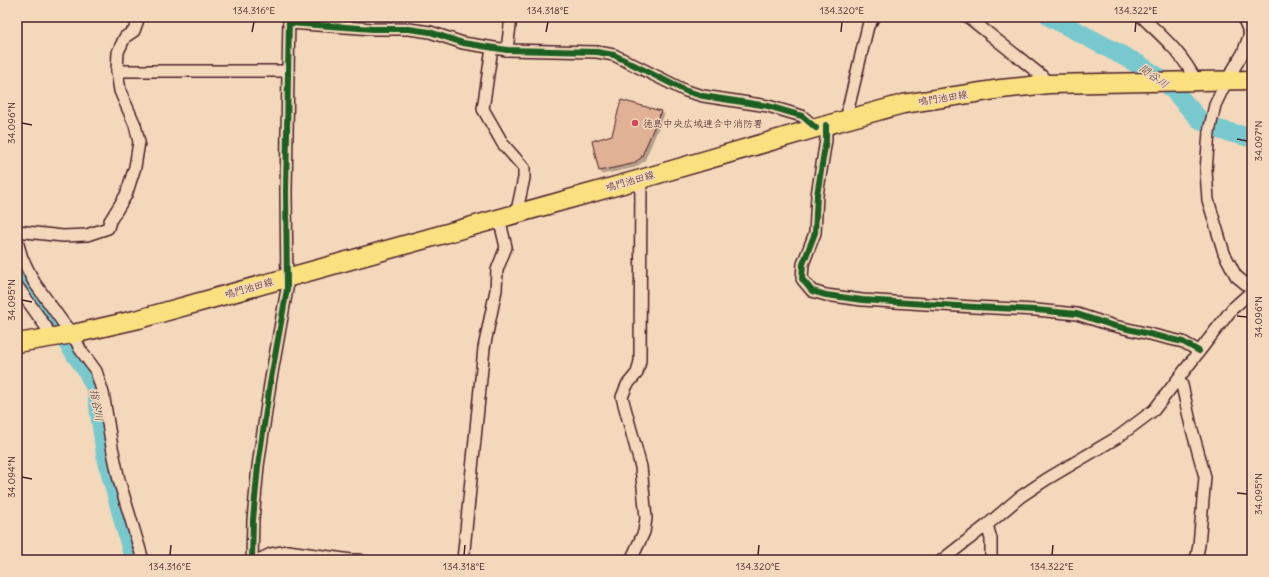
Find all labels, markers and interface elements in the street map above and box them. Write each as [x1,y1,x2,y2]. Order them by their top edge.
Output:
text: 134.316°E [233,4,275,17]
text: 134.318°E [527,4,569,17]
text: 134.320°E [820,4,864,17]
text: 134.322°E [1114,4,1158,17]
water label: 間谷川 [1137,61,1171,91]
street label: 鳴門池田線 [917,88,969,108]
text: 34.096°N [5,102,18,144]
place label: 徳島中央広域連合中消防署 [643,117,763,130]
marker: 徳島中央広域連合中消防署 [630,118,640,128]
text: 34.097°N [1252,120,1265,162]
street label: 鳴門池田線 [604,168,656,194]
street label: 鳴門池田線 [223,275,275,301]
text: 34.095°N [5,279,18,321]
text: 34.096°N [1252,296,1265,338]
water label: 指谷川 [87,387,107,423]
text: 34.094°N [5,456,18,498]
text: 34.095°N [1252,473,1265,515]
text: 134.316°E [149,560,191,573]
text: 134.318°E [443,560,485,573]
text: 134.320°E [736,560,780,573]
text: 134.322°E [1030,560,1074,573]

